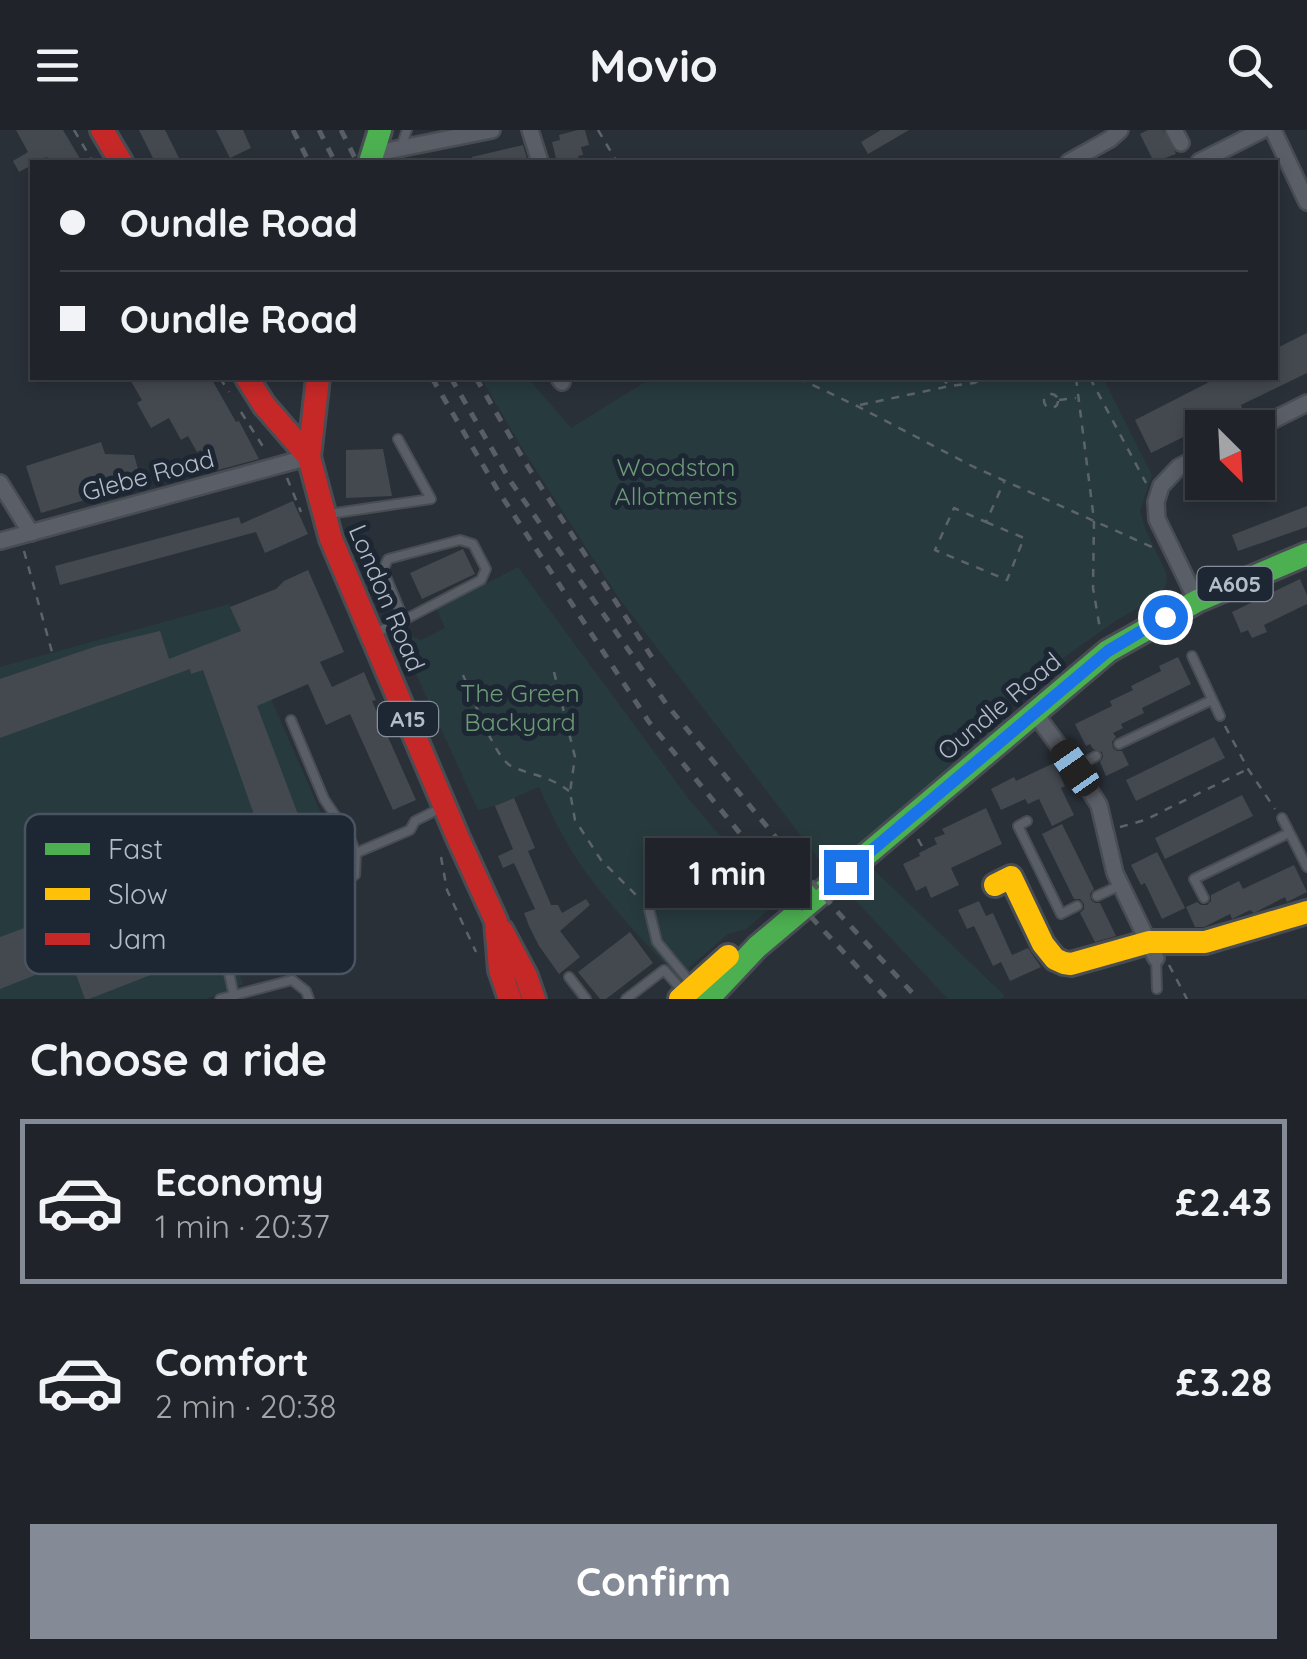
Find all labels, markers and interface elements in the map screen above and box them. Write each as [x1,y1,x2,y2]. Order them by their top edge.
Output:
text: Movio [589,37,718,93]
icon: menu [30,38,85,93]
icon: search [1222,38,1277,93]
text: Oundle Road [120,199,358,247]
text: Oundle Road [120,295,358,343]
north arrow [1185,410,1275,500]
map controls [1185,410,1275,500]
street label: Glebe Road [79,442,217,507]
park label: Woodston Allotments [614,451,738,511]
street label: London Road [343,520,432,676]
road number: A605 [1198,567,1272,601]
route start [1143,595,1188,640]
street label: Oundle Road [931,645,1067,766]
park label: The Green Backyard [460,677,580,737]
road number: A15 [378,702,438,736]
car [1046,735,1104,801]
legend [25,814,355,974]
text: Fast [108,831,163,866]
callout: 1 min [646,837,811,907]
route end [824,850,869,895]
text: 1 min [689,853,766,893]
text: Slow [108,876,168,911]
text: Jam [108,921,167,956]
text: Choose a ride [30,1031,327,1087]
icon: car [35,1157,125,1247]
text: Economy [155,1158,324,1206]
text: £2.43 [1176,1178,1272,1226]
text: 1 min · 20:37 [155,1206,330,1246]
icon: car [35,1337,125,1427]
text: Comfort [155,1338,309,1386]
text: £3.28 [1176,1358,1272,1406]
text: 2 min · 20:38 [155,1386,337,1426]
button: Confirm [30,1524,1277,1639]

